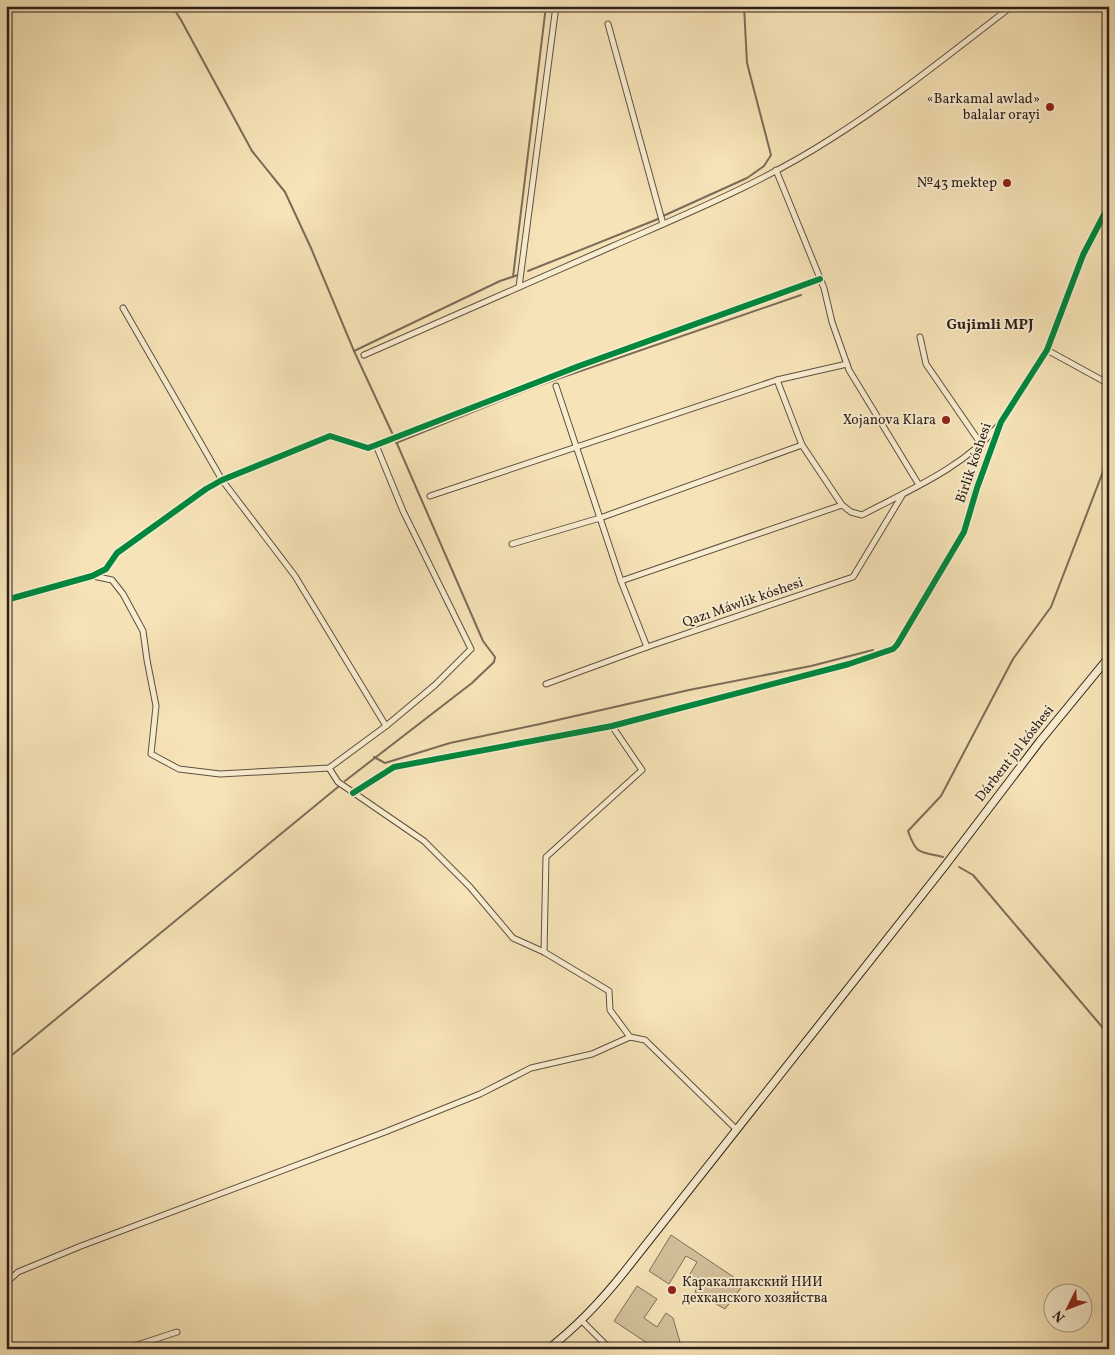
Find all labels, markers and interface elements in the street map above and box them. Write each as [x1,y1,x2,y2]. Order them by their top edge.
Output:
place label: «Barkamal awlad» balalar orayi [927,90,1040,125]
marker: «Barkamal awlad» balalar orayi [1044,101,1056,113]
place label: №43 mektep [917,174,997,193]
marker: №43 mektep [1001,177,1013,189]
district label: Gujimli MPJ [946,315,1034,336]
place label: Xojanova Klara [843,411,936,430]
marker: Xojanova Klara [940,414,952,426]
street label: Birlik kóshesi [951,420,997,506]
street label: Qazı Máwlik kóshesi [680,573,806,633]
street label: Dárbent jol kóshesi [971,702,1059,806]
place label: Каракалпакский НИИ дехканского хозяйства [682,1273,828,1308]
north arrow [1042,1282,1092,1332]
marker: Каракалпакский НИИ дехканского хозяйства [666,1284,678,1296]
text: N [1049,1306,1070,1326]

